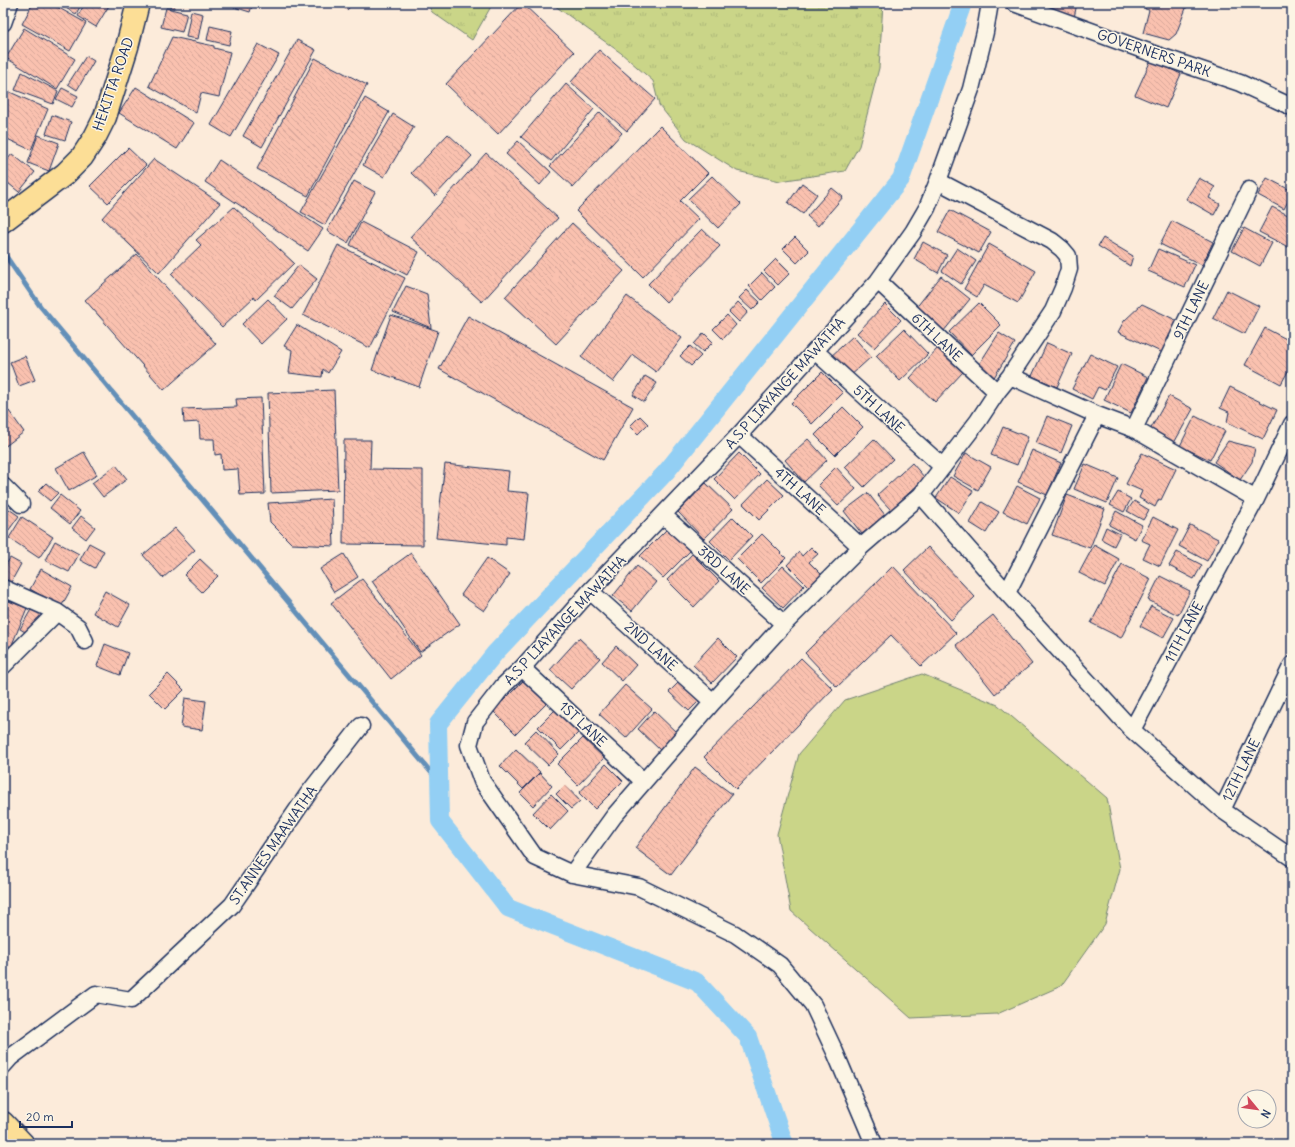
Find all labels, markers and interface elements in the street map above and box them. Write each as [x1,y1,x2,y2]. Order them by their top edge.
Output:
street label: GOVERNERS PARK [1095,25,1214,81]
street label: HEKITTA ROAD [89,35,137,133]
street label: 9TH LANE [1169,278,1213,342]
street label: 6TH LANE [908,309,966,365]
street label: A.S.P LIAYANGE MAWATHA [721,313,849,453]
street label: 5TH LANE [849,381,909,437]
street label: 4TH LANE [771,463,829,519]
street label: 3RD LANE [694,542,754,598]
street label: A.S.P LIAYANGE MAWATHA [500,551,630,689]
street label: 11TH LANE [1160,598,1208,666]
street label: 2ND LANE [621,618,681,674]
street label: 1ST LANE [555,697,611,751]
street label: 12TH LANE [1218,735,1264,805]
street label: ST.ANNES MAAWATHA [225,782,321,908]
north arrow [1237,1089,1277,1129]
scale bar [20,1103,72,1129]
text: N [1258,1107,1274,1121]
text: 20 m [26,1109,54,1124]

